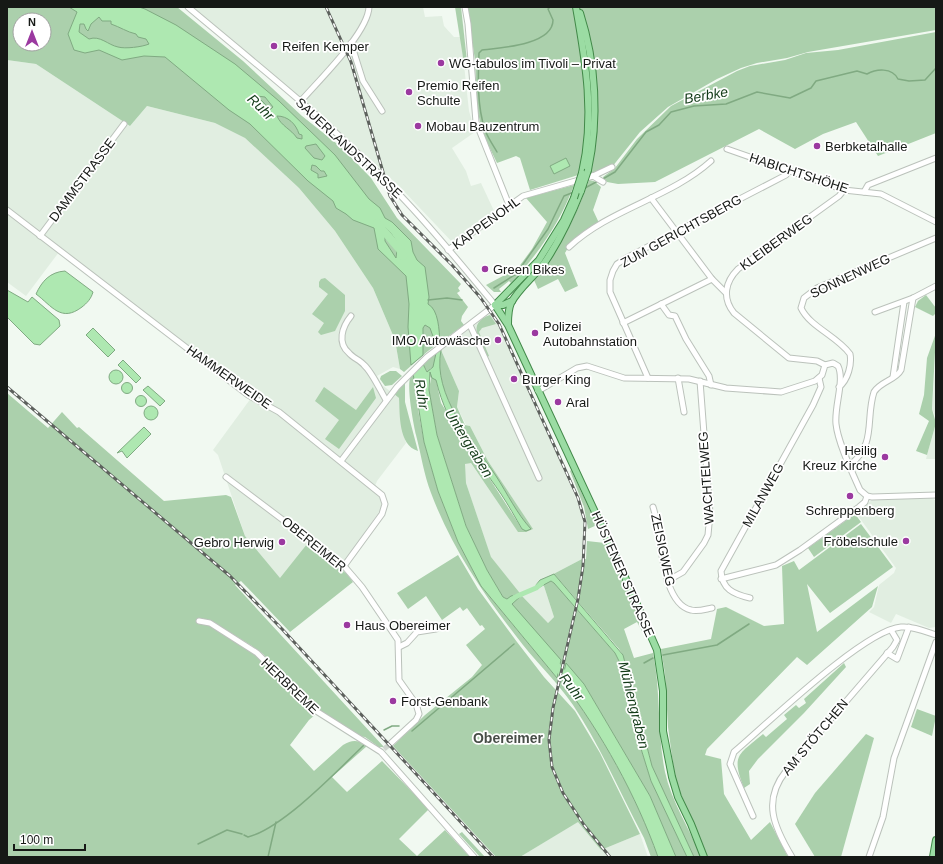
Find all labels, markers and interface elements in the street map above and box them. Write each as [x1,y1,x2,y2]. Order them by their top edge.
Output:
north arrow [12,12,52,52]
text: N [28,16,36,28]
place label: Reifen Kemper [282,39,369,54]
marker: Reifen Kemper [269,41,279,51]
place label: WG-tabulos im Tivoli – Privat [449,56,616,71]
marker: WG-tabulos im Tivoli – Privat [436,58,446,68]
place label: Premio Reifen Schulte [417,78,499,108]
water label: Berbke [683,83,729,107]
marker: Premio Reifen Schulte [404,87,414,97]
water label: Ruhr [245,91,278,124]
street label: SAUERLANDSTRASSE [293,95,406,201]
place label: Mobau Bauzentrum [426,119,539,134]
marker: Mobau Bauzentrum [413,121,423,131]
street label: DAMMSTRASSE [46,135,118,225]
place label: Berbketalhalle [825,139,907,154]
marker: Berbketalhalle [812,141,822,151]
street label: HABICHTSHÖHE [748,150,851,196]
street label: ZUM GERICHTSBERG [618,192,744,270]
street label: KAPPENOHL [449,194,523,252]
street label: KLEIBERWEG [737,211,815,273]
street label: SONNENWEG [808,251,892,301]
place label: Green Bikes [493,262,565,277]
marker: Green Bikes [480,264,490,274]
place label: Polizei Autobahnstation [543,319,637,349]
marker: Polizei Autobahnstation [530,328,540,338]
place label: IMO Autowäsche [392,333,490,348]
marker: IMO Autowäsche [493,335,503,345]
street label: HAMMERWEIDE [184,342,275,412]
place label: Burger King [522,372,591,387]
marker: Burger King [509,374,519,384]
water label: Ruhr [412,378,432,412]
place label: Aral [566,395,589,410]
marker: Aral [553,397,563,407]
water label: Untergraben [442,406,497,480]
street label: WACHTELWEG [695,431,717,525]
place label: Heilig Kreuz Kirche [803,443,877,473]
marker: Heilig Kreuz Kirche [880,452,890,462]
street label: MILANWEG [739,460,787,530]
marker: Schreppenberg [845,491,855,501]
place label: Schreppenberg [806,503,894,518]
street label: HÜSTENER STRASSE [589,509,658,639]
street label: ZEISIGWEG [648,512,678,588]
street label: OBEREIMER [279,514,349,574]
place label: Fröbelschule [824,534,898,549]
place label: Gebro Herwig [194,535,274,550]
marker: Fröbelschule [901,536,911,546]
marker: Gebro Herwig [277,537,287,547]
place label: Haus Obereimer [355,618,451,633]
marker: Haus Obereimer [342,620,352,630]
street label: HERBREME [258,655,322,717]
water label: Mühlengraben [615,660,653,751]
water label: Ruhr [556,670,588,705]
place label: Forst-Genbank [401,694,488,709]
marker: Forst-Genbank [388,696,398,706]
street label: AM STÖTCHEN [779,696,851,778]
district label: Obereimer [473,730,544,746]
scale bar [14,826,85,852]
text: 100 m [20,833,53,847]

